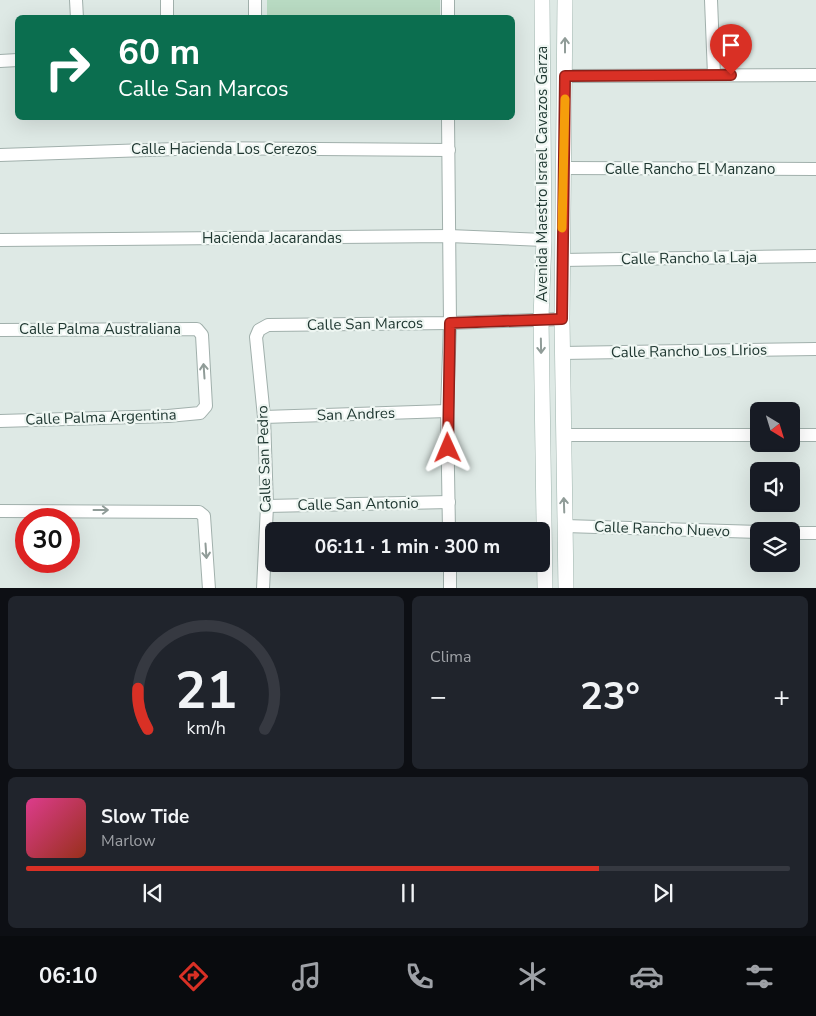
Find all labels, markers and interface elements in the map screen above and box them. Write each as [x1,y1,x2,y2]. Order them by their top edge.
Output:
pin [710,24,752,75]
text: 60 m [118,29,200,76]
icon: arrive [717,31,745,59]
icon: right [35,35,100,100]
one-way arrow [560,37,570,54]
street label: Avenida Maestro Israel Cavazos Garza [532,46,552,302]
text: Calle San Marcos [118,74,289,104]
street label: Calle Hacienda Los Cerezos [131,139,317,159]
street label: Calle Rancho El Manzano [605,159,775,179]
street label: Hacienda Jacarandas [202,228,342,248]
street label: Calle Rancho la Laja [621,247,757,269]
street label: Calle San Marcos [307,313,423,335]
street label: Calle Palma Australiana [19,319,181,339]
one-way arrow [536,338,546,354]
street label: Calle Rancho Los LIrios [611,340,767,362]
one-way arrow [199,364,209,380]
north arrow [750,402,800,452]
map controls [750,402,800,572]
street label: San Andres [317,403,395,425]
street label: Calle Palma Argentina [25,404,177,430]
street label: Calle San Pedro [252,405,276,513]
position arrow [421,421,473,473]
button: sound [750,462,800,512]
street label: Calle San Antonio [297,493,419,515]
one-way arrow [559,497,568,513]
one-way arrow [92,505,109,515]
speed limit sign: 30 [15,508,80,573]
street label: Calle Rancho Nuevo [594,517,730,541]
button: layers [750,522,800,572]
text: 06:11 · 1 min · 300 m [315,534,500,560]
one-way arrow [202,543,211,559]
text: Clima [430,646,471,668]
text: 21 [175,655,237,726]
text: 23° [580,671,640,722]
text: − [430,678,447,716]
text: + [773,678,790,716]
text: km/h [186,716,226,740]
text: Slow Tide [101,804,189,830]
text: Marlow [101,830,156,852]
icon: previous [139,879,167,907]
icon: pause [394,879,422,907]
icon: next [649,879,677,907]
icon: directions [176,959,211,994]
icon: music [289,959,324,994]
icon: phone [402,959,437,994]
icon: climate [515,959,550,994]
icon: car [629,959,664,994]
icon: filters [742,959,777,994]
text: 06:10 [39,961,97,991]

